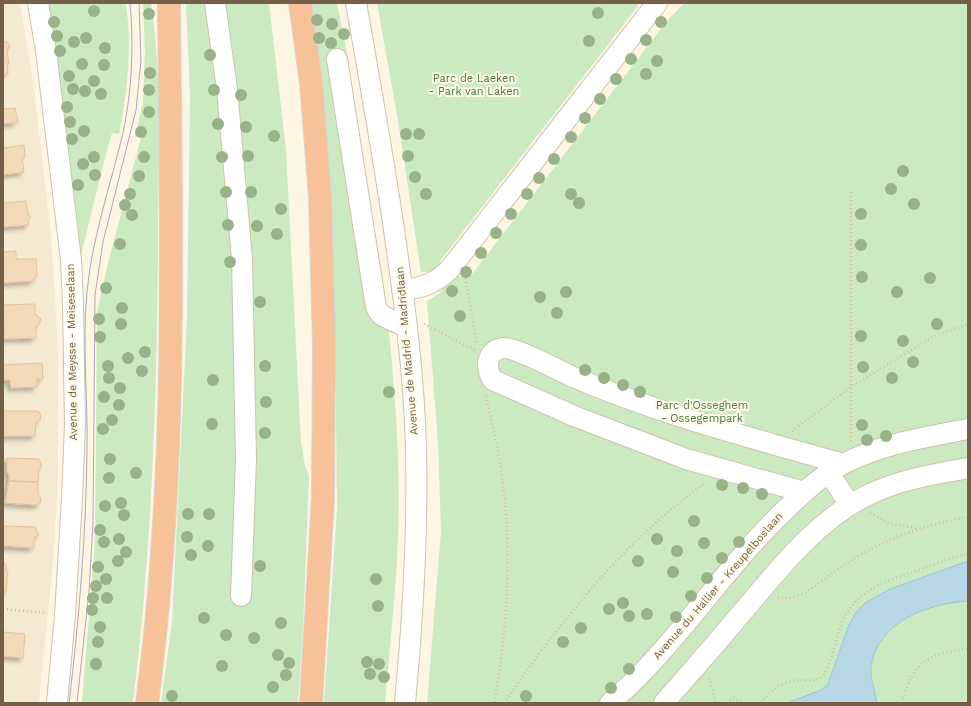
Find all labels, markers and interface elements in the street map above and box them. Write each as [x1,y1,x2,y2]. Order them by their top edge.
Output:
park label: Parc de Laeken - Park van Laken [429,72,519,98]
street label: Avenue de Meysse - Meiseselaan [64,263,80,441]
street label: Avenue de Madrid - Madridlaan [393,266,421,436]
park label: Parc d'Osseghem - Ossegempark [656,399,748,425]
street label: Avenue du Hallier - Kreupelboslaan [650,510,786,662]

